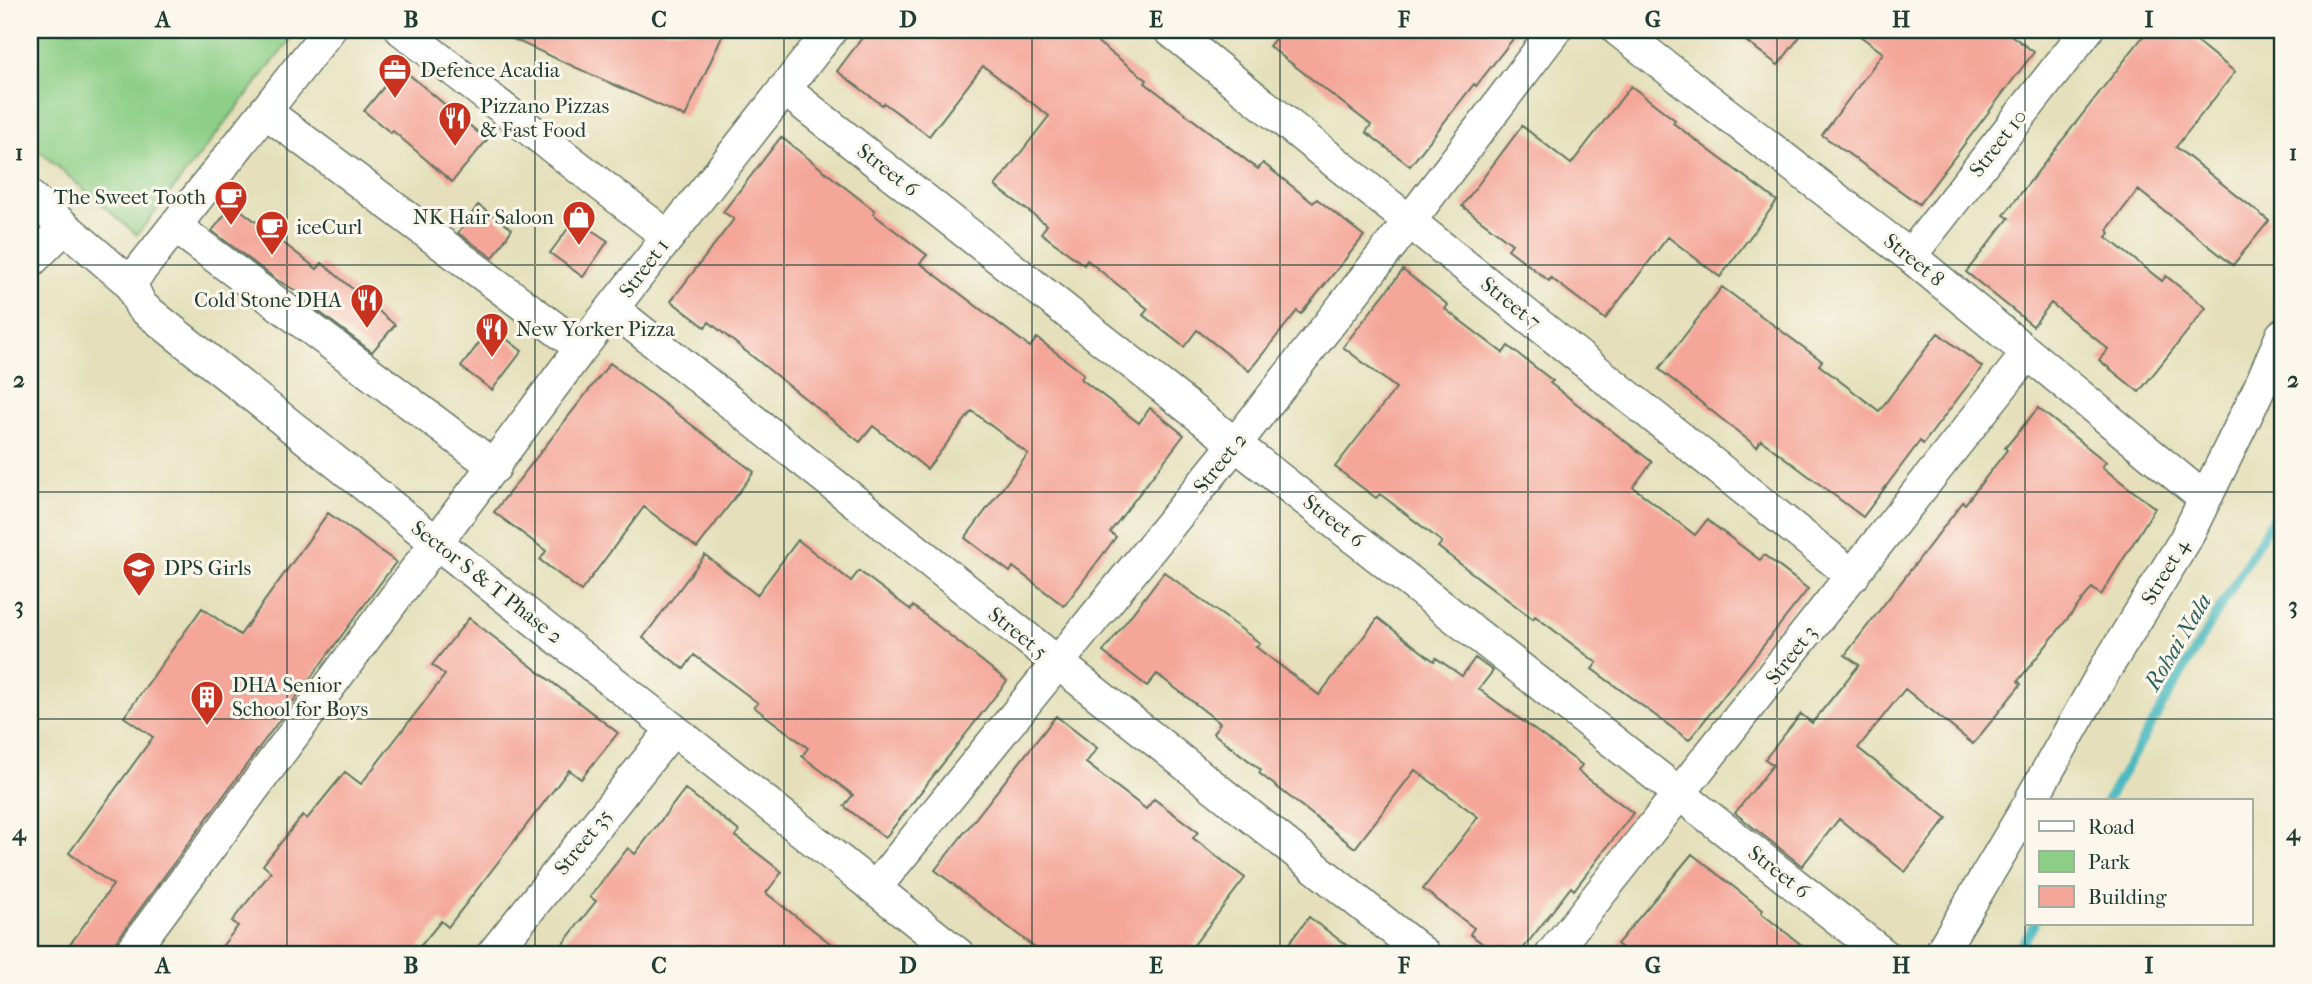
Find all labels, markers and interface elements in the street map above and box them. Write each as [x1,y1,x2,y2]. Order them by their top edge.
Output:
text: A [154,6,172,33]
text: B [404,6,419,33]
text: C [651,6,667,33]
text: D [899,6,917,33]
text: E [1149,6,1163,33]
text: F [1397,6,1411,33]
text: G [1645,6,1661,33]
text: H [1892,6,1910,33]
text: I [2145,6,2154,33]
office icon: Defence Acadia [376,51,414,100]
place label: Defence Acadia [420,58,560,82]
place label: Pizzano Pizzas & Fast Food [480,94,610,142]
restaurant icon: Pizzano Pizzas & Fast Food [436,99,474,148]
street label: Street 10 [1964,105,2032,181]
text: 1 [15,139,23,166]
street label: Street 6 [853,139,924,202]
text: 1 [2289,139,2297,166]
cafe icon: The Sweet Tooth [212,178,250,227]
place label: The Sweet Tooth [54,185,206,209]
shop icon: NK Hair Saloon [560,198,598,247]
place label: NK Hair Saloon [413,205,554,229]
cafe icon: iceCurl [253,208,291,257]
place label: iceCurl [296,215,363,239]
street label: Street 8 [1879,228,1949,292]
street label: Street 1 [614,234,674,302]
street label: Street 7 [1476,272,1546,334]
restaurant icon: Cold Stone DHA [348,281,386,330]
place label: Cold Stone DHA [194,288,342,312]
restaurant icon: New Yorker Pizza [473,310,511,359]
place label: New Yorker Pizza [516,317,675,341]
text: 2 [13,366,25,393]
text: 2 [2287,366,2299,393]
street label: Street 2 [1188,428,1252,498]
street label: Street 6 [1299,490,1370,553]
street label: Sector S & T Phase 2 [407,516,568,649]
street label: Street 4 [2136,534,2194,609]
school or university icon: DPS Girls [120,549,158,598]
place label: DPS Girls [164,556,251,580]
water label: Rohai Nala [2138,589,2217,697]
text: 3 [14,592,24,619]
text: 3 [2288,592,2298,619]
street label: Street 5 [984,602,1052,664]
street label: Street 3 [1760,621,1822,689]
place label: DHA Senior School for Boys [232,673,368,721]
building icon: DHA Senior School for Boys [188,678,226,727]
legend [2025,799,2252,925]
street label: Street 35 [549,804,617,880]
text: Road [2088,815,2135,839]
text: 4 [11,819,27,846]
text: 4 [2285,819,2301,846]
street label: Street 6 [1744,841,1815,904]
text: Park [2088,850,2130,874]
text: Building [2088,885,2167,909]
text: A [154,952,172,979]
text: B [404,952,419,979]
text: C [651,952,667,979]
text: D [899,952,917,979]
text: E [1149,952,1163,979]
text: F [1397,952,1411,979]
text: G [1645,952,1661,979]
text: H [1892,952,1910,979]
text: I [2145,952,2154,979]

